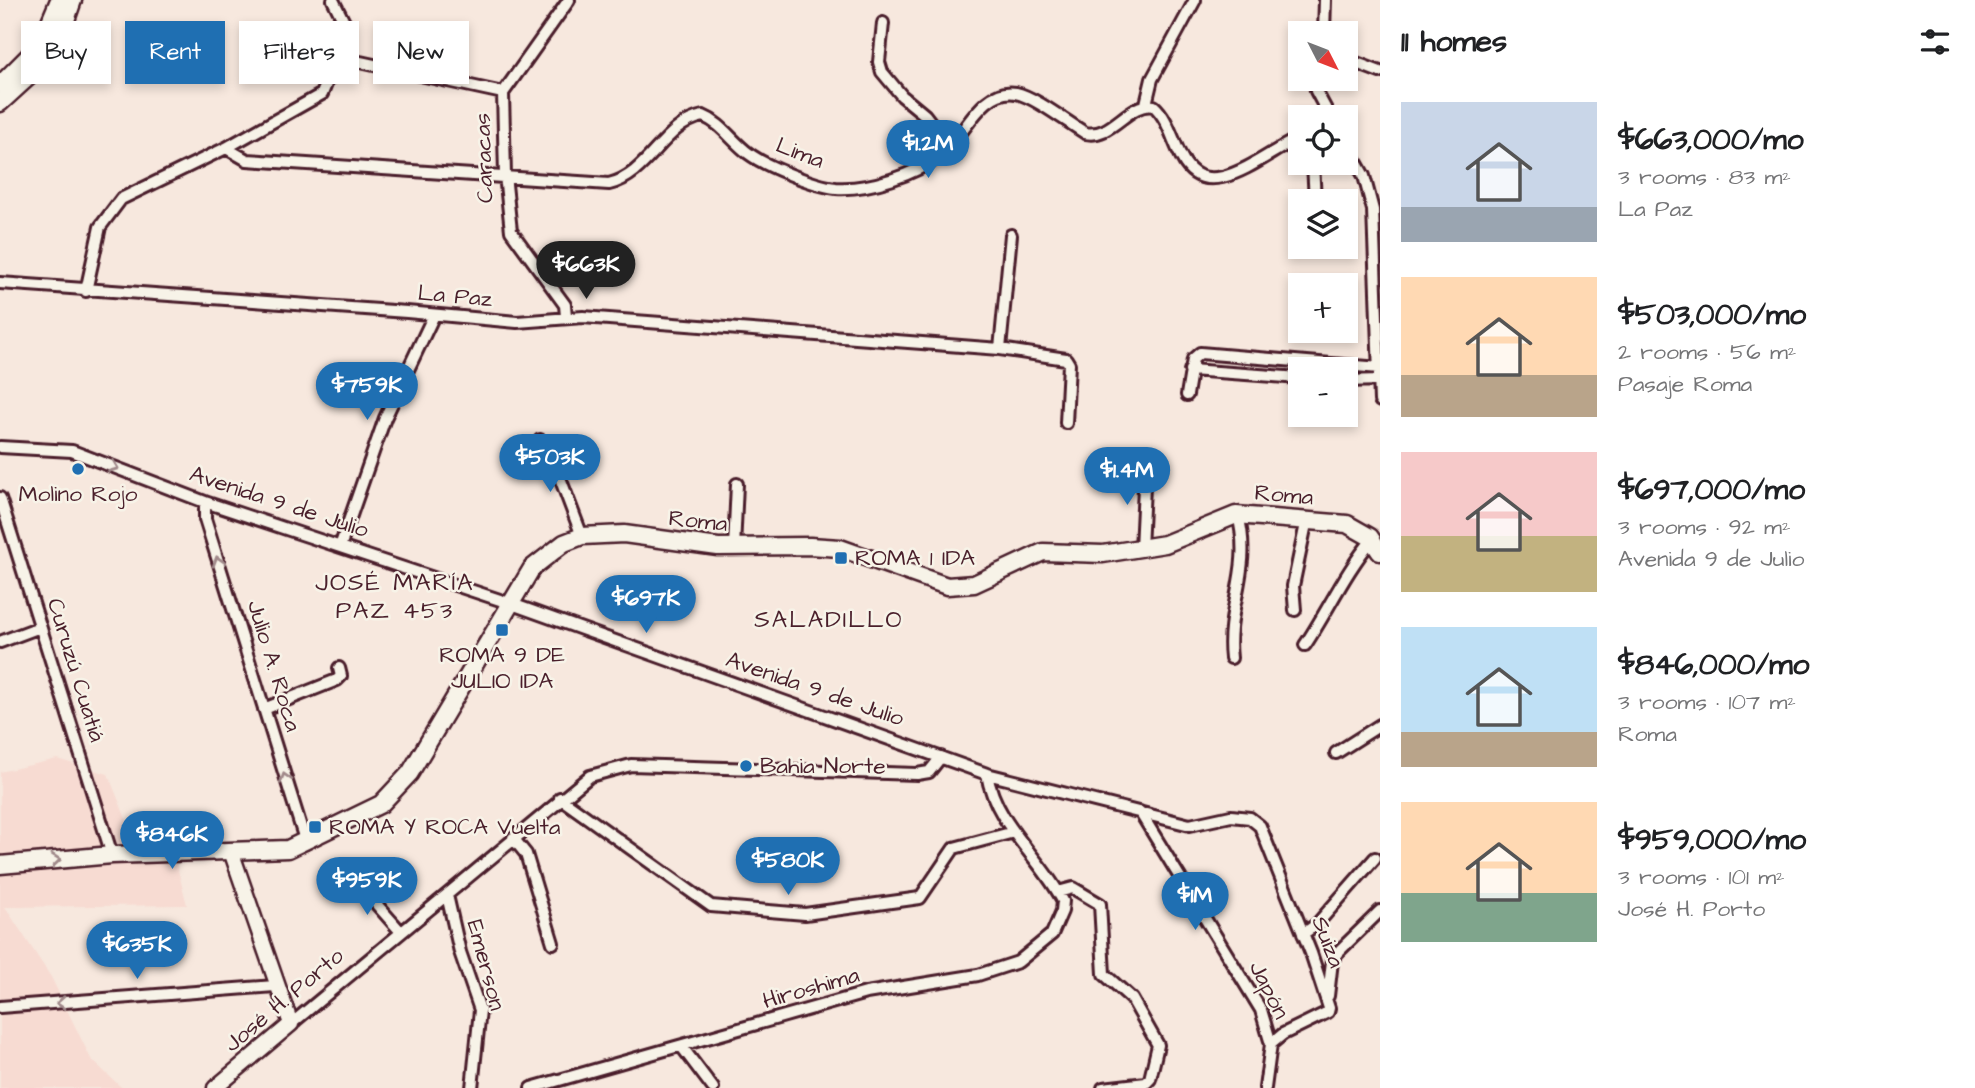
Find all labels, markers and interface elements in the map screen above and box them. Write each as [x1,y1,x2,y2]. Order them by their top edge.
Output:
chip: Buy [21,21,111,84]
chip: Rent [125,21,225,84]
chip: Filters [239,21,359,84]
chip: New [373,21,469,84]
north arrow [1288,21,1358,91]
map controls [1288,21,1358,427]
text: 11 homes [1401,21,1507,63]
icon: filters [1916,23,1954,61]
button: locate [1288,105,1358,175]
street label: Caracas [466,112,502,204]
text: $663,000/mo [1618,119,1804,161]
pin: $1.2M [879,120,977,180]
text: $1.2M [902,127,954,159]
street label: Lima [771,129,829,177]
icon: home [1457,130,1541,214]
text: 3 rooms · 83 m² [1618,161,1791,193]
button: layers [1288,189,1358,259]
text: La Paz [1618,193,1693,225]
pin: $663K [537,242,635,301]
text: $663K [552,248,620,280]
button: + [1288,273,1358,343]
street label: La Paz [416,277,494,315]
text: $503,000/mo [1618,294,1806,336]
icon: home [1457,305,1541,389]
text: 2 rooms · 56 m² [1618,336,1796,368]
button: − [1288,357,1358,427]
pin: $759K [318,362,416,422]
text: Pasaje Roma [1618,368,1752,400]
text: $759K [332,369,402,401]
pin: $503K [501,434,599,494]
text: $503K [515,441,585,473]
pin: $1.4M [1078,448,1176,507]
text: $1.4M [1100,454,1154,486]
street label: Avenida 9 de Julio [185,458,373,546]
one-way arrow [107,459,119,473]
marker: Molino Rojo [70,461,86,477]
text: $697,000/mo [1618,469,1805,511]
street label: Roma [1253,476,1315,514]
place label: Molino Rojo [18,478,138,510]
icon: home [1457,480,1541,564]
street label: Roma [667,502,729,540]
text: 3 rooms · 92 m² [1618,511,1791,543]
place label: ROMA 1 IDA [855,542,975,574]
text: Avenida 9 de Julio [1618,543,1804,575]
marker: ROMA 1 IDA [833,550,849,566]
one-way arrow [211,555,226,567]
district label: JOSÉ MARÍA PAZ 453 [315,566,475,628]
pin: $697K [597,576,695,635]
text: $697K [612,582,680,614]
street label: Curuzú Cuatiá [39,594,113,746]
street label: Julio A. Roca [239,596,309,736]
district label: SALADILLO [754,603,904,637]
marker: ROMA 9 DE JULIO IDA [494,622,510,638]
place label: ROMA 9 DE JULIO IDA [439,639,565,697]
street label: Avenida 9 de Julio [722,644,908,734]
text: $846,000/mo [1618,644,1809,686]
icon: home [1457,655,1541,739]
text: 3 rooms · 107 m² [1618,686,1796,718]
text: Roma [1618,718,1677,750]
place label: Bahia Norte [760,750,886,782]
marker: Bahia Norte [738,758,754,774]
one-way arrow [279,772,294,784]
place label: ROMA Y ROCA Vuelta [329,811,561,843]
pin: $846K [123,812,221,871]
text: $846K [136,818,208,850]
marker: ROMA Y ROCA Vuelta [307,819,323,835]
text: $959,000/mo [1618,819,1806,861]
icon: home [1457,830,1541,914]
pin: $580K [739,838,837,897]
text: $580K [752,844,824,876]
one-way arrow [51,853,62,868]
pin: $959K [318,858,416,917]
text: 3 rooms · 101 m² [1618,861,1785,893]
text: $959K [332,864,402,896]
pin: $1M [1161,872,1229,932]
text: $1M [1178,879,1212,911]
text: José H. Porto [1618,893,1765,925]
street label: Suiza [1304,912,1353,973]
street label: Emerson [459,916,513,1014]
pin: $635K [88,922,186,981]
text: $635K [102,928,172,960]
street label: José H. Porto [217,940,351,1060]
street label: Japón [1241,956,1297,1024]
street label: Hiroshima [759,959,863,1017]
one-way arrow [55,995,66,1010]

